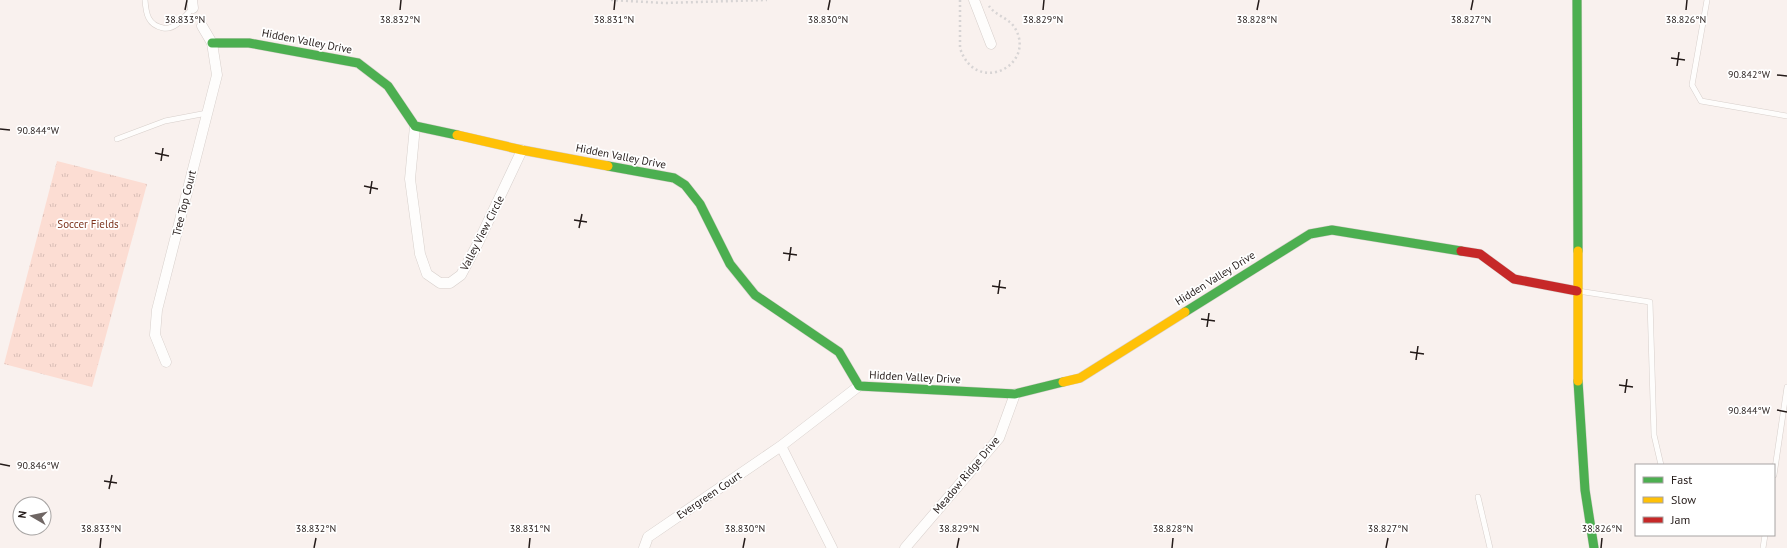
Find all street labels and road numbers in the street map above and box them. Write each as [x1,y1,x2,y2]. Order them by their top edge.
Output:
street label: Hidden Valley Drive [261,25,354,57]
street label: Hidden Valley Drive [575,140,668,172]
street label: Tree Top Court [169,168,199,237]
street label: Valley View Circle [457,193,507,274]
street label: Hidden Valley Drive [1172,248,1258,308]
street label: Hidden Valley Drive [869,368,962,386]
street label: Meadow Ridge Drive [930,433,1003,517]
street label: Evergreen Court [674,468,744,522]

